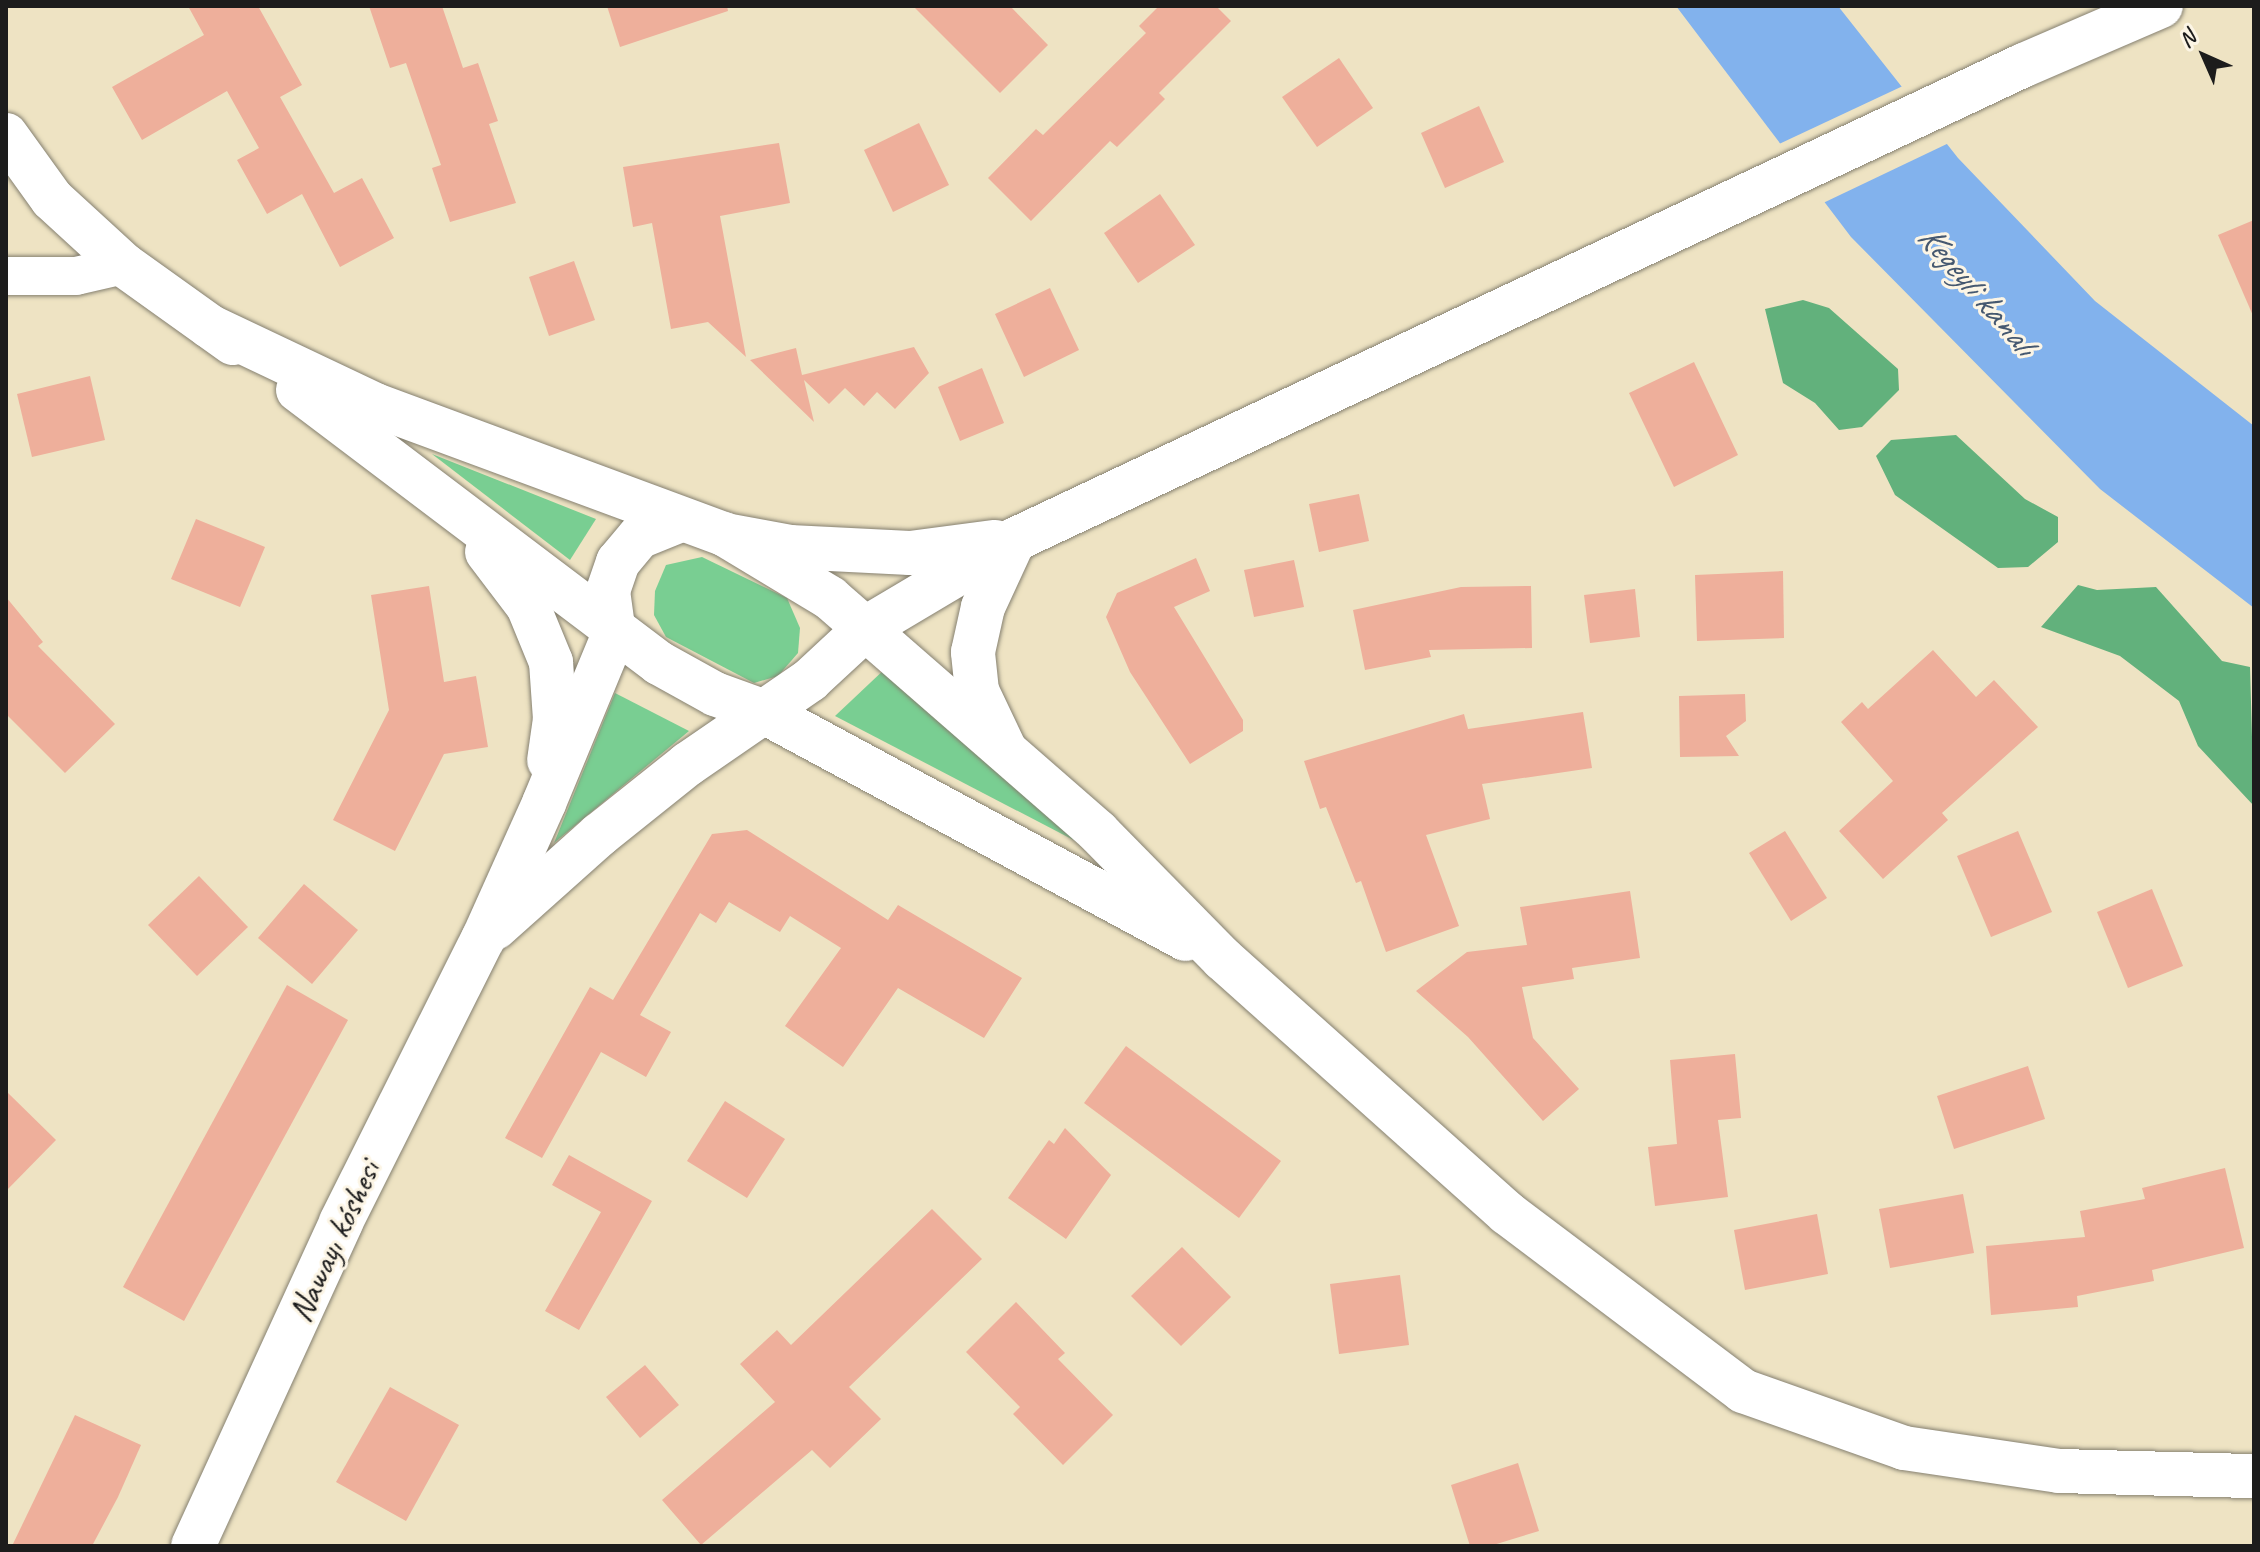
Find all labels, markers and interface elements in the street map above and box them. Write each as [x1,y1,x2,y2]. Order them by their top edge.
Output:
north arrow [2164,16,2244,96]
text: N [2172,24,2202,54]
water label: Kegeyli kanalı [1909,216,2045,364]
street label: Nawayı kóshesi [279,1154,389,1328]

